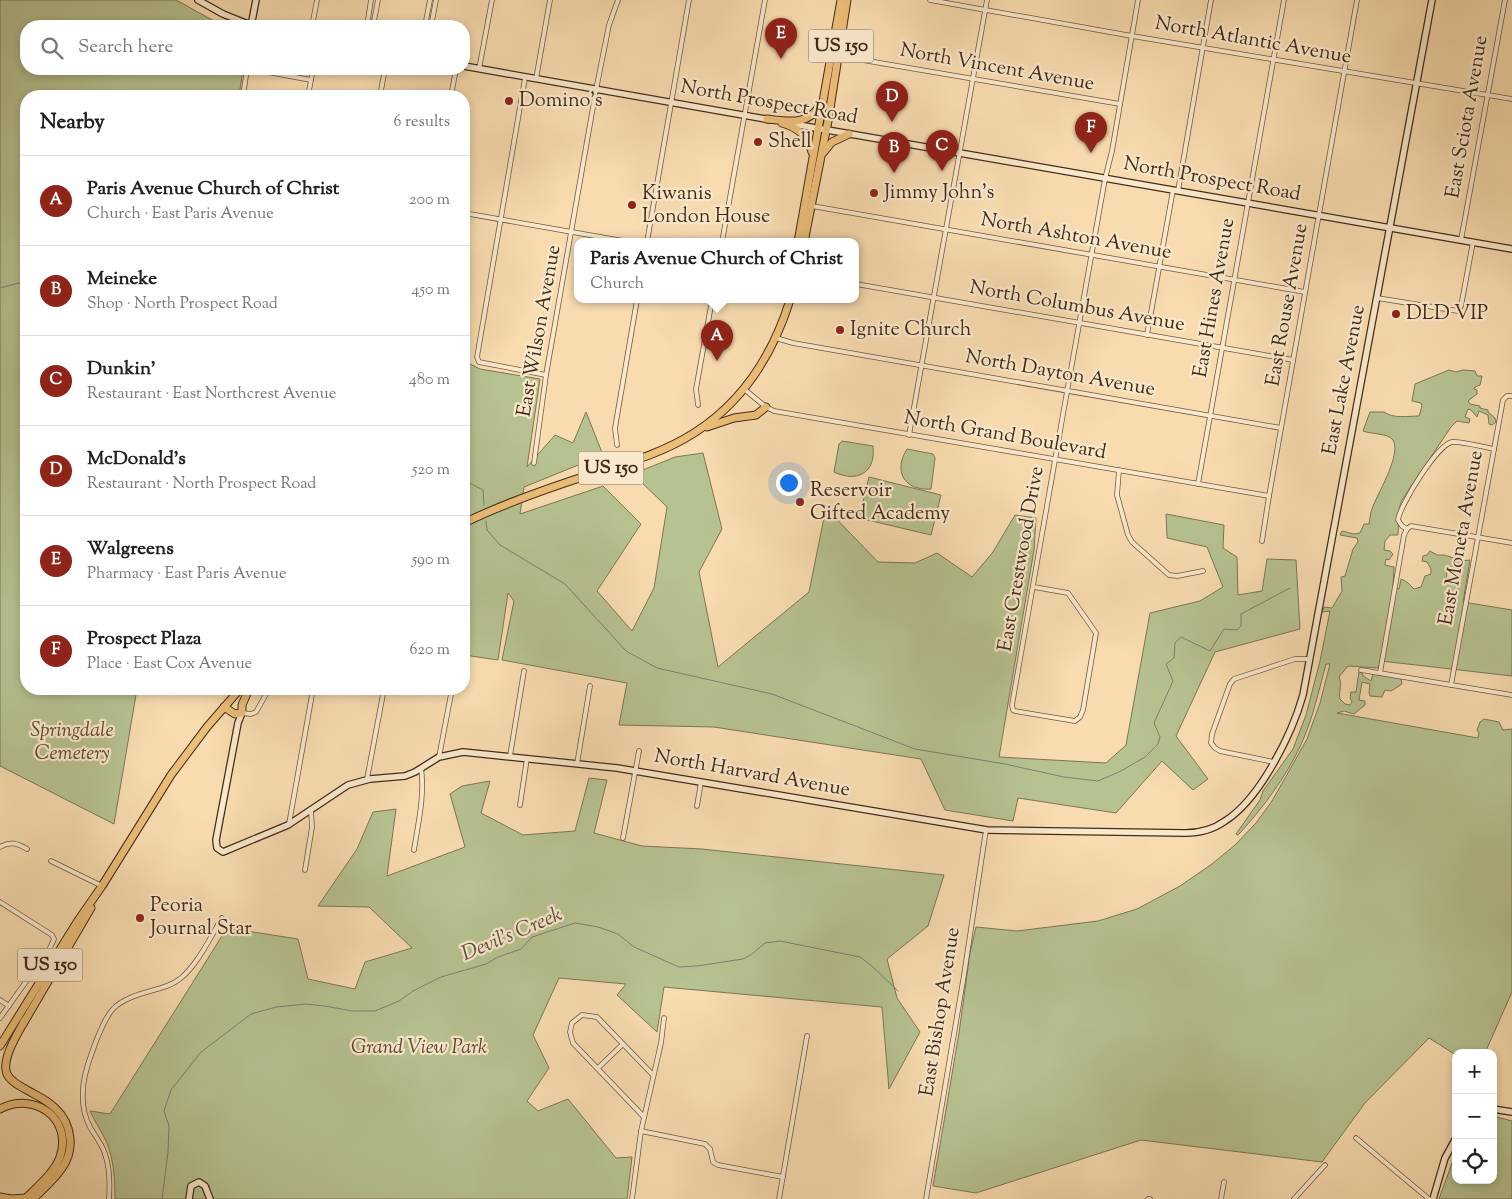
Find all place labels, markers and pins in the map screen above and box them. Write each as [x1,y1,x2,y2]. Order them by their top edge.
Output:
pin: E [765,18,797,59]
pin: D [876,81,908,122]
place label: Domino's [519,87,603,116]
marker: Domino's [503,95,515,107]
pin: F [1075,112,1107,153]
place label: Shell [768,128,812,157]
pin: C [926,130,958,171]
pin: B [878,132,910,173]
marker: Shell [752,136,764,148]
place label: Jimmy John's [883,179,994,208]
place label: Kiwanis London House [642,180,770,232]
marker: Jimmy John's [868,187,880,199]
marker: Kiwanis London House [626,199,638,211]
place label: DLD VIP [1406,300,1488,329]
marker: DLD VIP [1390,308,1402,320]
place label: Ignite Church [850,316,972,345]
pin: A [701,320,733,361]
marker: Ignite Church [834,324,846,336]
place label: Reservoir Gifted Academy [810,477,950,529]
marker: Reservoir Gifted Academy [794,496,806,508]
place label: Peoria Journal Star [149,892,252,944]
marker: Peoria Journal Star [134,912,146,924]

